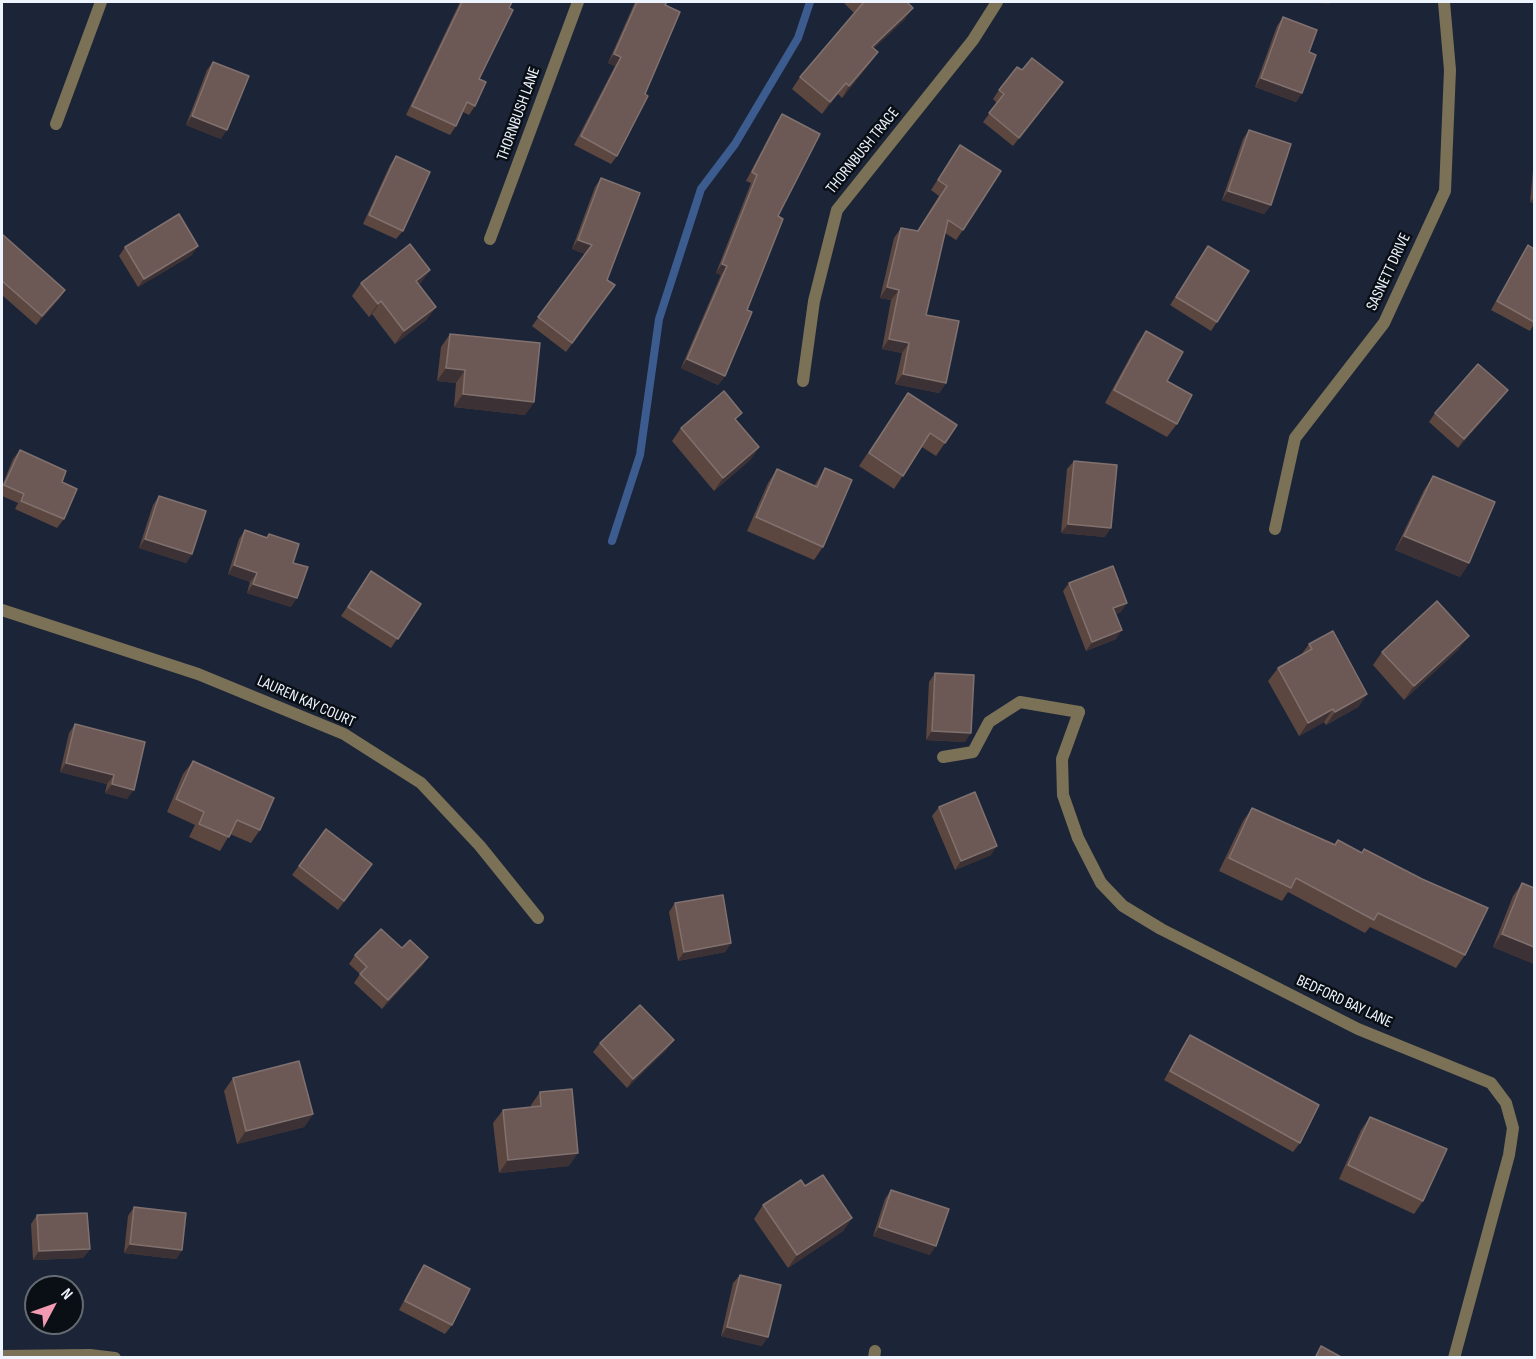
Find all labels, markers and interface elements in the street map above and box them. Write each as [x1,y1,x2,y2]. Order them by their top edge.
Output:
street label: THORNBUSH LANE [493,65,545,163]
street label: THORNBUSH TRACE [822,104,904,198]
street label: SASNETT DRIVE [1363,230,1415,314]
street label: LAUREN KAY COURT [254,672,358,732]
street label: BEDFORD BAY LANE [1293,971,1395,1033]
north arrow [24,1275,84,1335]
text: N [56,1285,76,1304]

